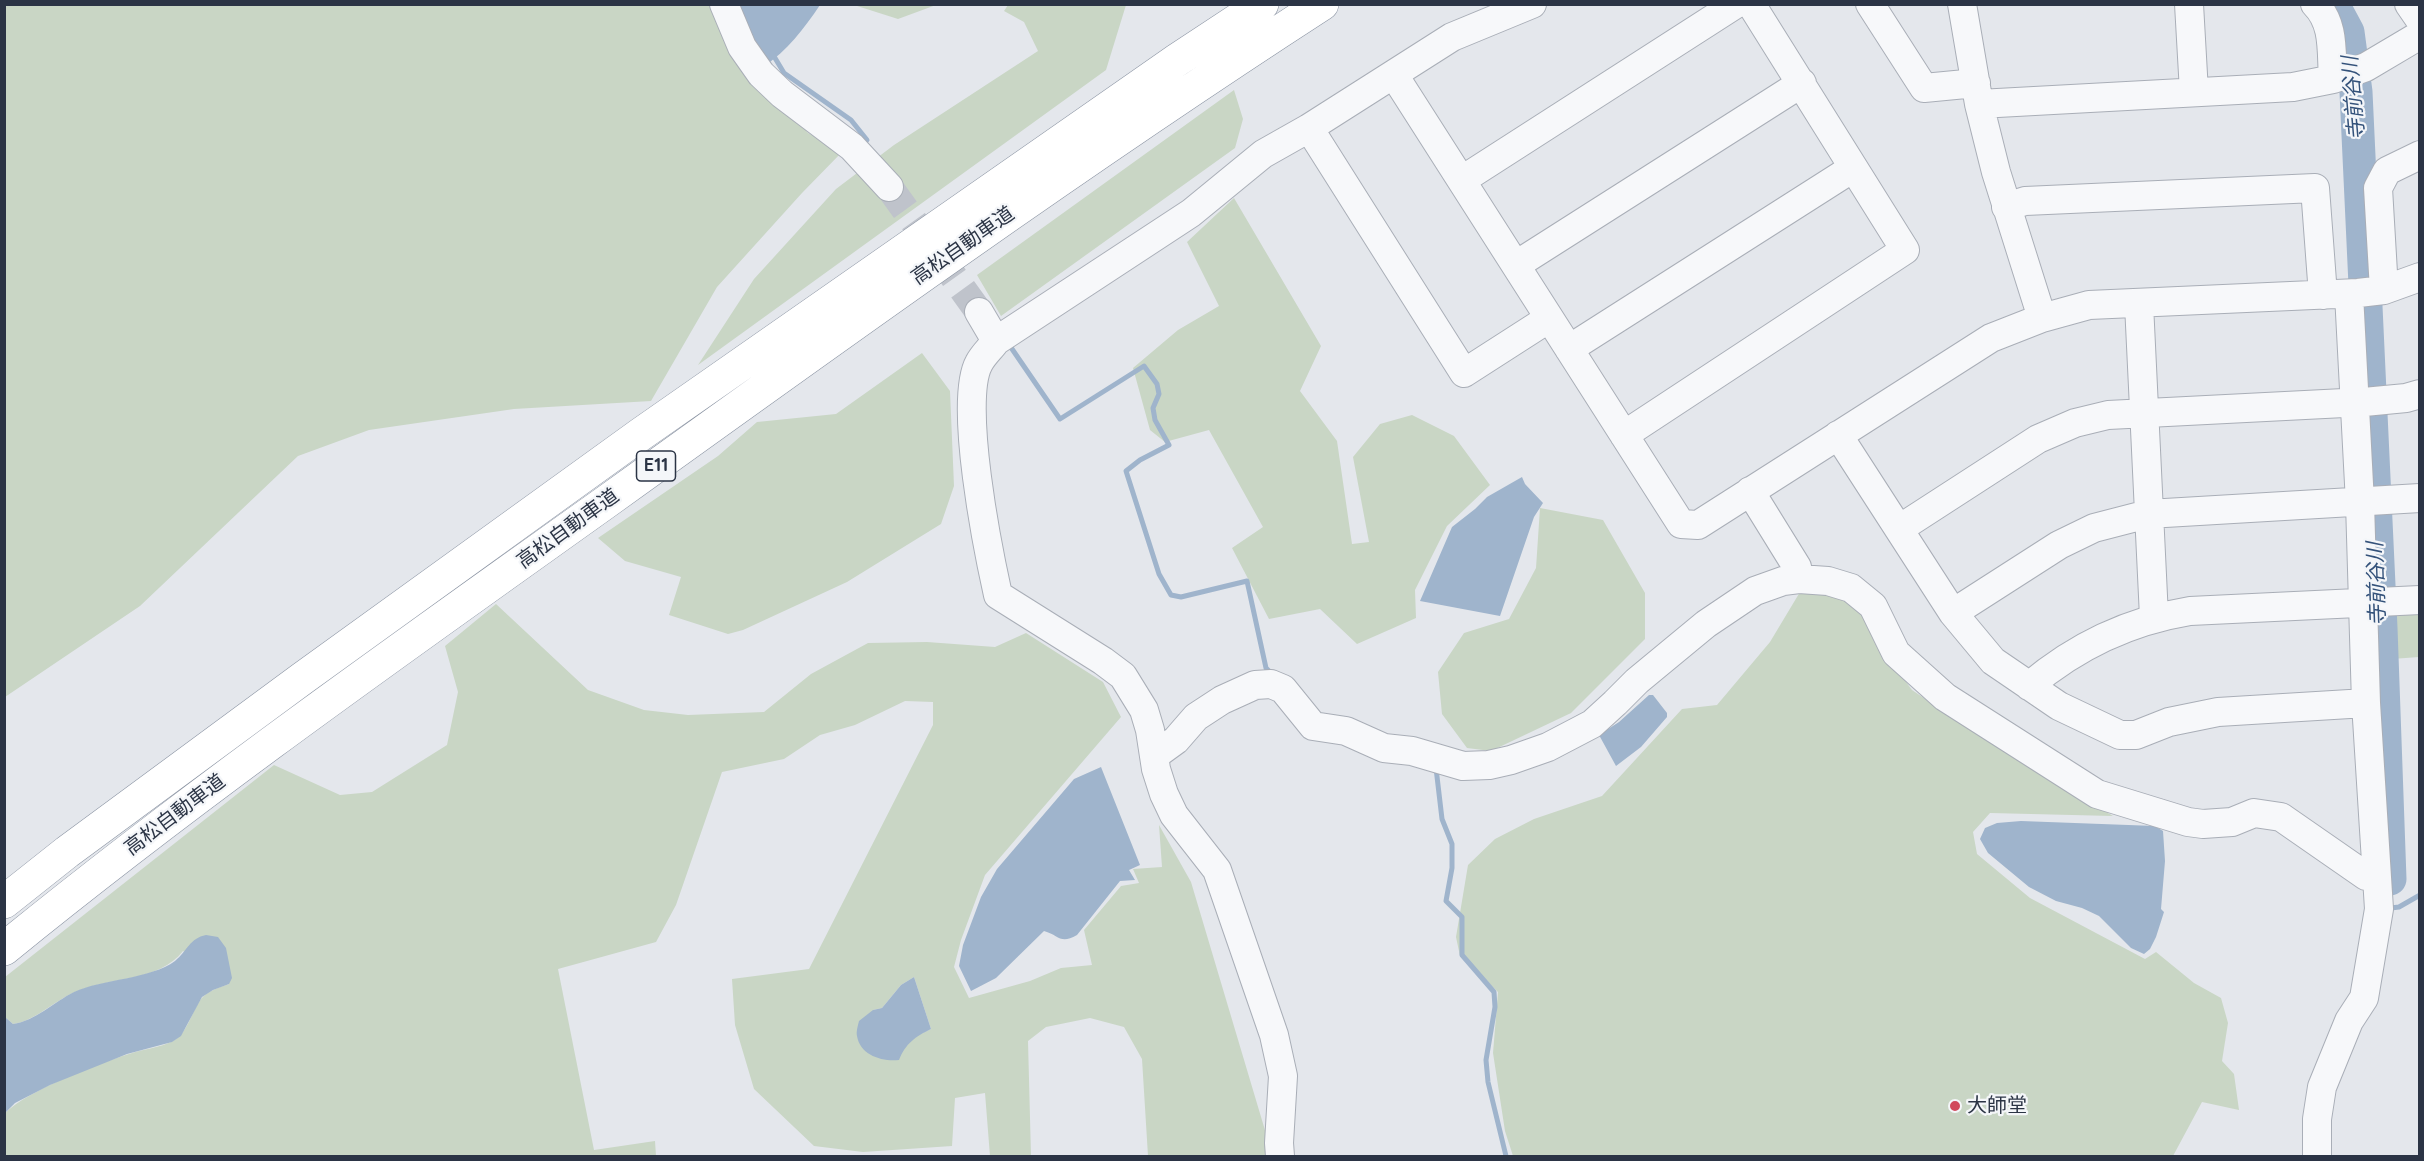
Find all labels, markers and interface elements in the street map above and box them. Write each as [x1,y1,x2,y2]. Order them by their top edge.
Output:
water label: 寺前谷川 [2338,55,2370,141]
street label: 高松自動車道 [907,202,1019,290]
road number: E11 [636,451,676,481]
street label: 高松自動車道 [512,484,624,574]
water label: 寺前谷川 [2363,542,2391,626]
street label: 高松自動車道 [120,769,230,861]
place label: 大師堂 [1967,1094,2027,1118]
marker: 大師堂 [1948,1099,1962,1113]

